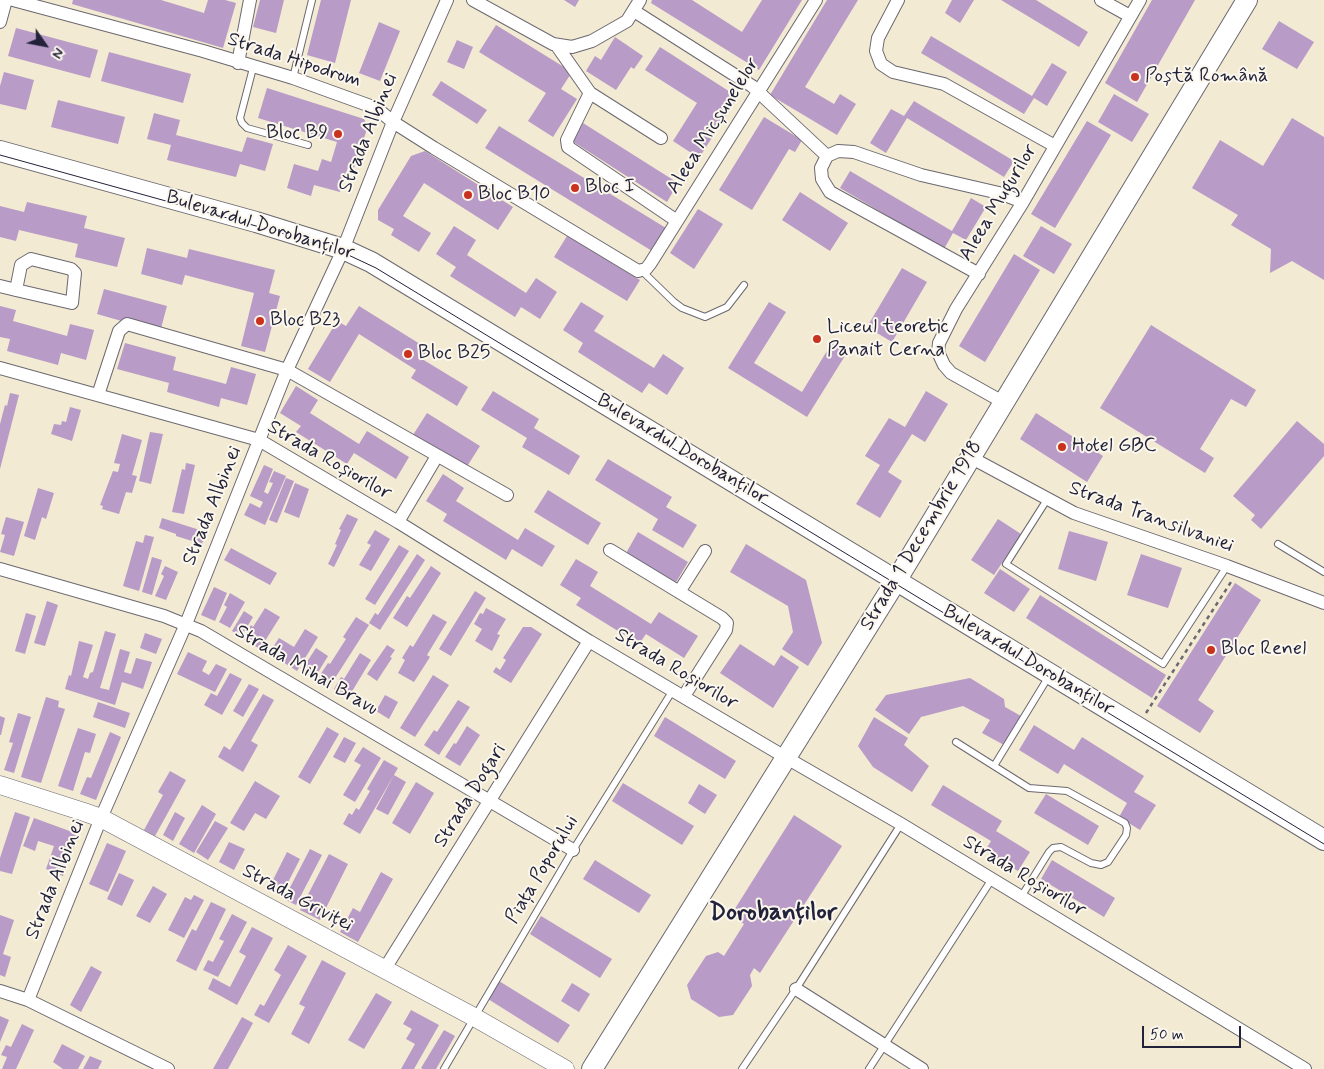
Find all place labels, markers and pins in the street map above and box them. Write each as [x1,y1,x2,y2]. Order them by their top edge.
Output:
place label: Poștă Română [1145,65,1268,89]
marker: Poștă Română [1129,71,1141,83]
place label: Bloc B9 [266,122,328,146]
marker: Bloc B9 [332,128,344,140]
place label: Bloc I [585,176,635,200]
marker: Bloc I [569,182,581,194]
place label: Bloc B10 [478,183,550,207]
marker: Bloc B10 [462,189,474,201]
place label: Bloc B23 [270,309,340,333]
marker: Bloc B23 [254,315,266,327]
place label: Liceul teoretic Panait Cerna [827,316,948,363]
marker: Liceul teoretic Panait Cerna [811,333,823,345]
place label: Bloc B25 [418,342,490,366]
marker: Bloc B25 [402,348,414,360]
place label: Hotel GBC [1072,435,1156,459]
marker: Hotel GBC [1056,441,1068,453]
place label: Bloc Renel [1221,638,1306,662]
marker: Bloc Renel [1205,644,1217,656]

